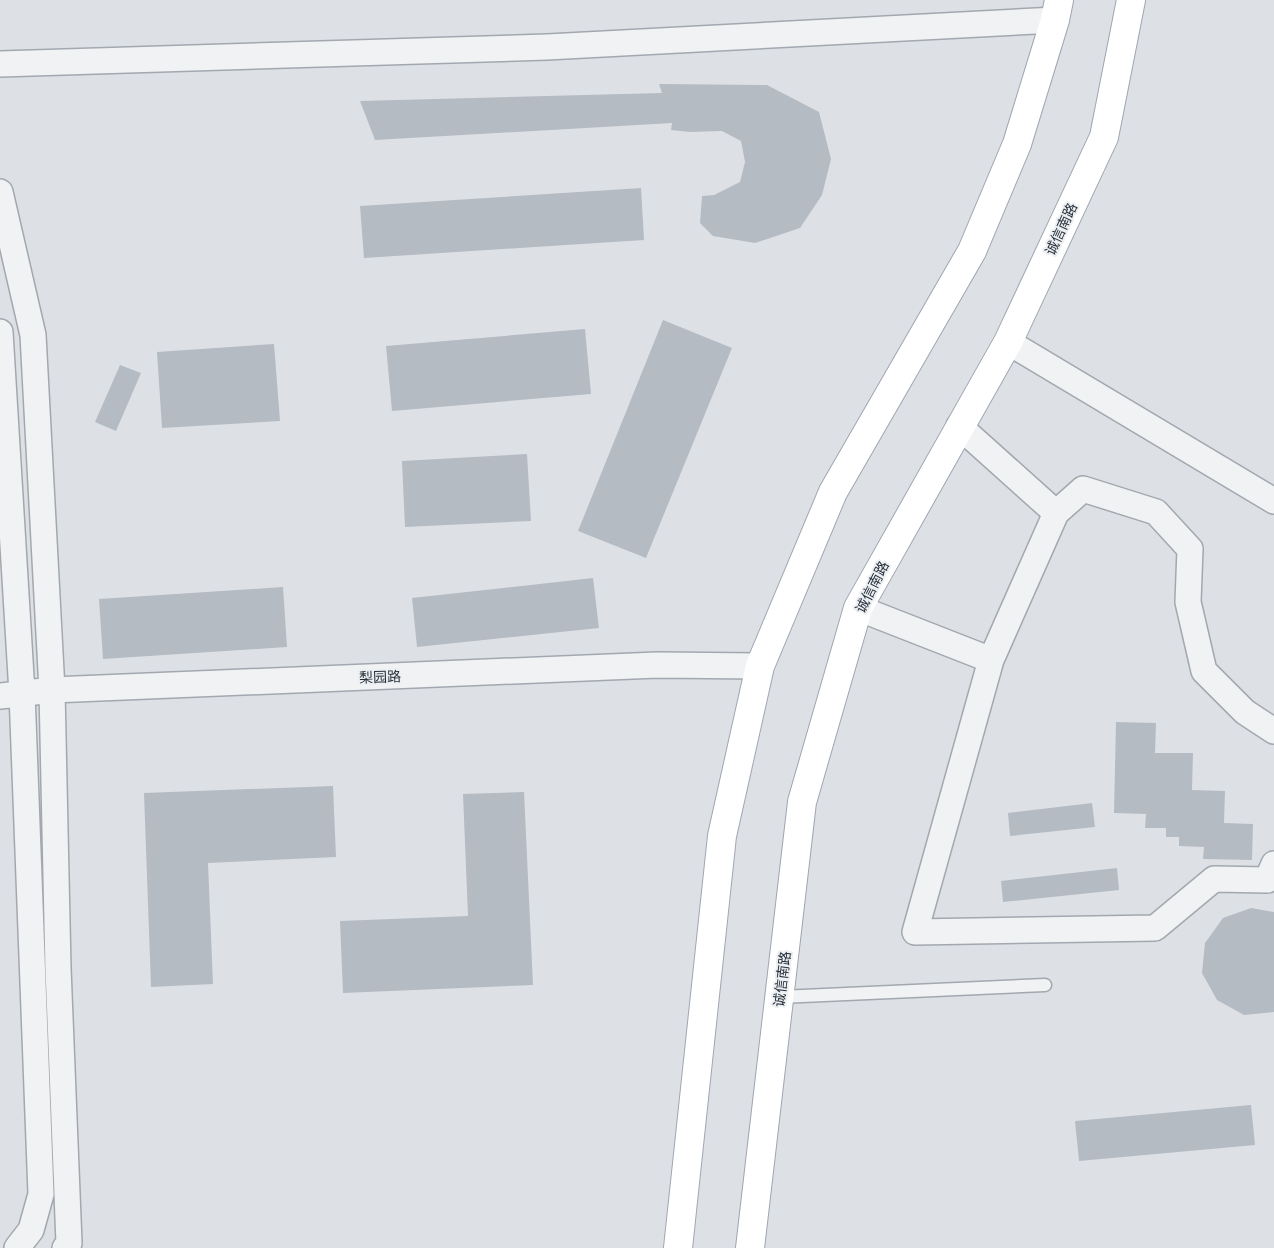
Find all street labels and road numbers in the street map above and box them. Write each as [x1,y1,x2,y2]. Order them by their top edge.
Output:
street label: 诚信南路 [1040,199,1082,259]
street label: 诚信南路 [850,558,894,616]
street label: 梨园路 [359,666,401,688]
street label: 诚信南路 [769,950,795,1008]

